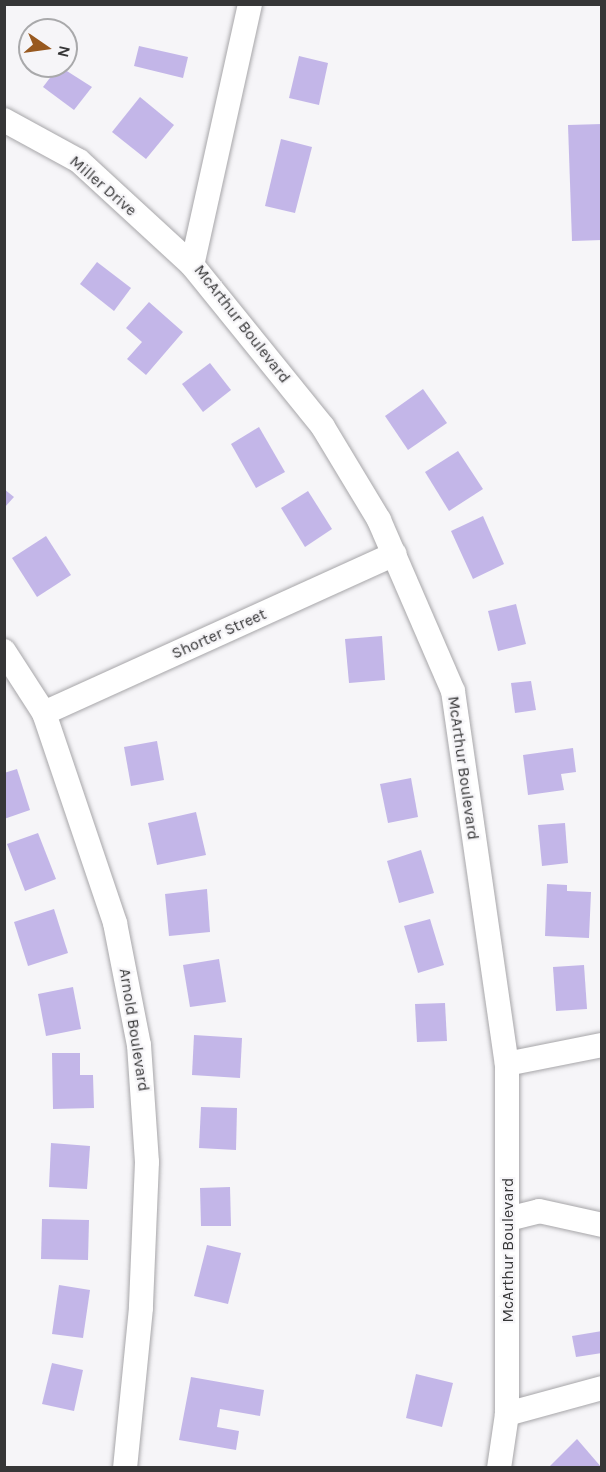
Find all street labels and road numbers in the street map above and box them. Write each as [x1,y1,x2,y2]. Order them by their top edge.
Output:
street label: Miller Drive [66,152,140,220]
street label: McArthur Boulevard [190,261,294,387]
street label: Shorter Street [169,605,269,663]
street label: McArthur Boulevard [443,695,483,841]
street label: Arnold Boulevard [115,967,153,1093]
street label: McArthur Boulevard [498,1178,518,1322]

